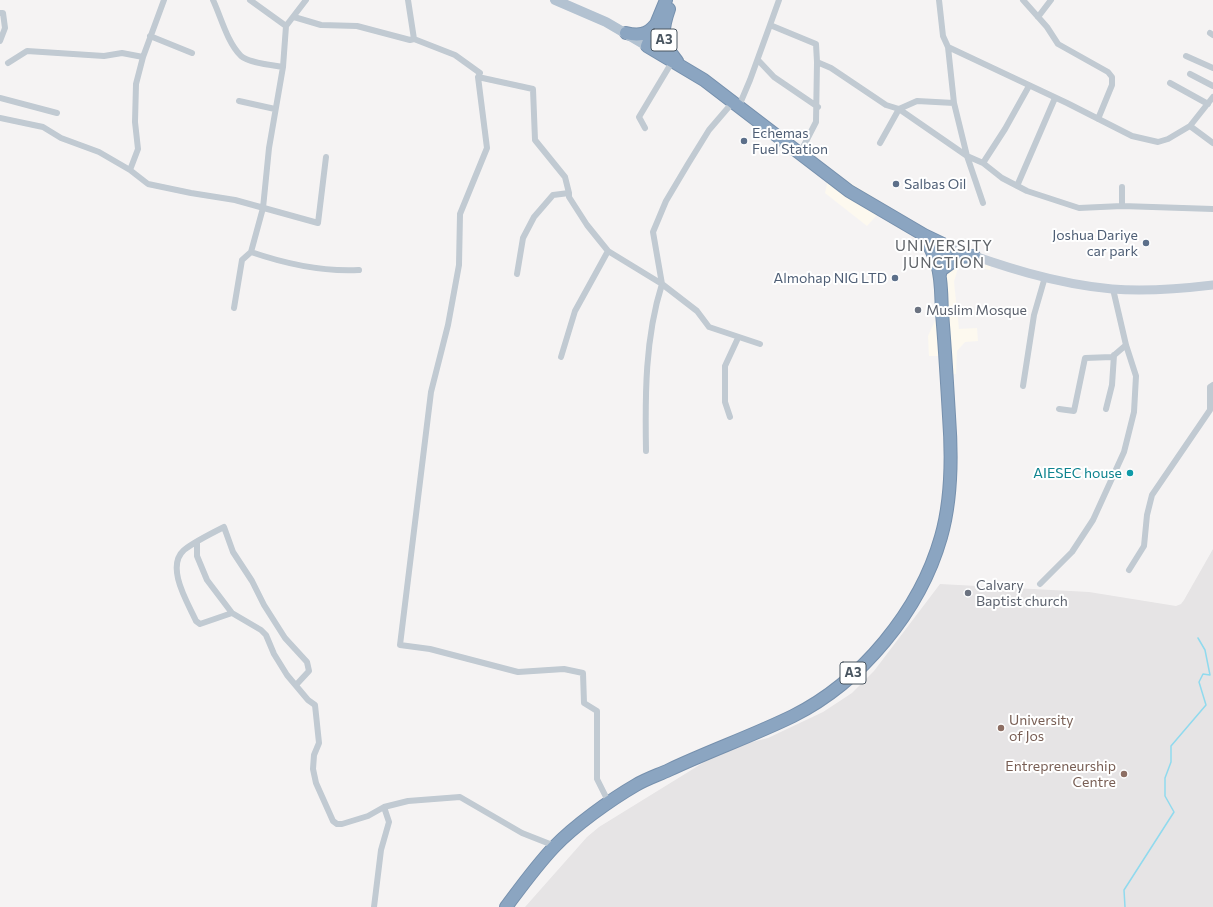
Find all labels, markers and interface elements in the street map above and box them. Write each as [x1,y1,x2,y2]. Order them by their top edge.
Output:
road number: A3 [651,29,677,51]
place label: Echemas Fuel Station [752,125,828,158]
marker: Echemas Fuel Station [739,136,749,146]
place label: Salbas Oil [904,176,966,192]
marker: Salbas Oil [891,179,901,189]
place label: Joshua Dariye car park [1052,227,1138,260]
district label: UNIVERSITY JUNCTION [895,237,993,272]
marker: Joshua Dariye car park [1141,238,1151,248]
place label: Almohap NIG LTD [774,270,887,286]
marker: Almohap NIG LTD [890,273,900,283]
place label: Muslim Mosque [926,302,1027,318]
marker: Muslim Mosque [913,305,923,315]
place label: AIESEC house [1033,465,1122,481]
marker: AIESEC house [1125,468,1135,478]
place label: Calvary Baptist church [976,577,1068,610]
marker: Calvary Baptist church [963,588,973,598]
road number: A3 [840,662,866,684]
place label: University of Jos [1009,712,1073,744]
marker: University of Jos [996,723,1006,733]
place label: Entrepreneurship Centre [1005,758,1116,790]
marker: Entrepreneurship Centre [1119,769,1129,779]

